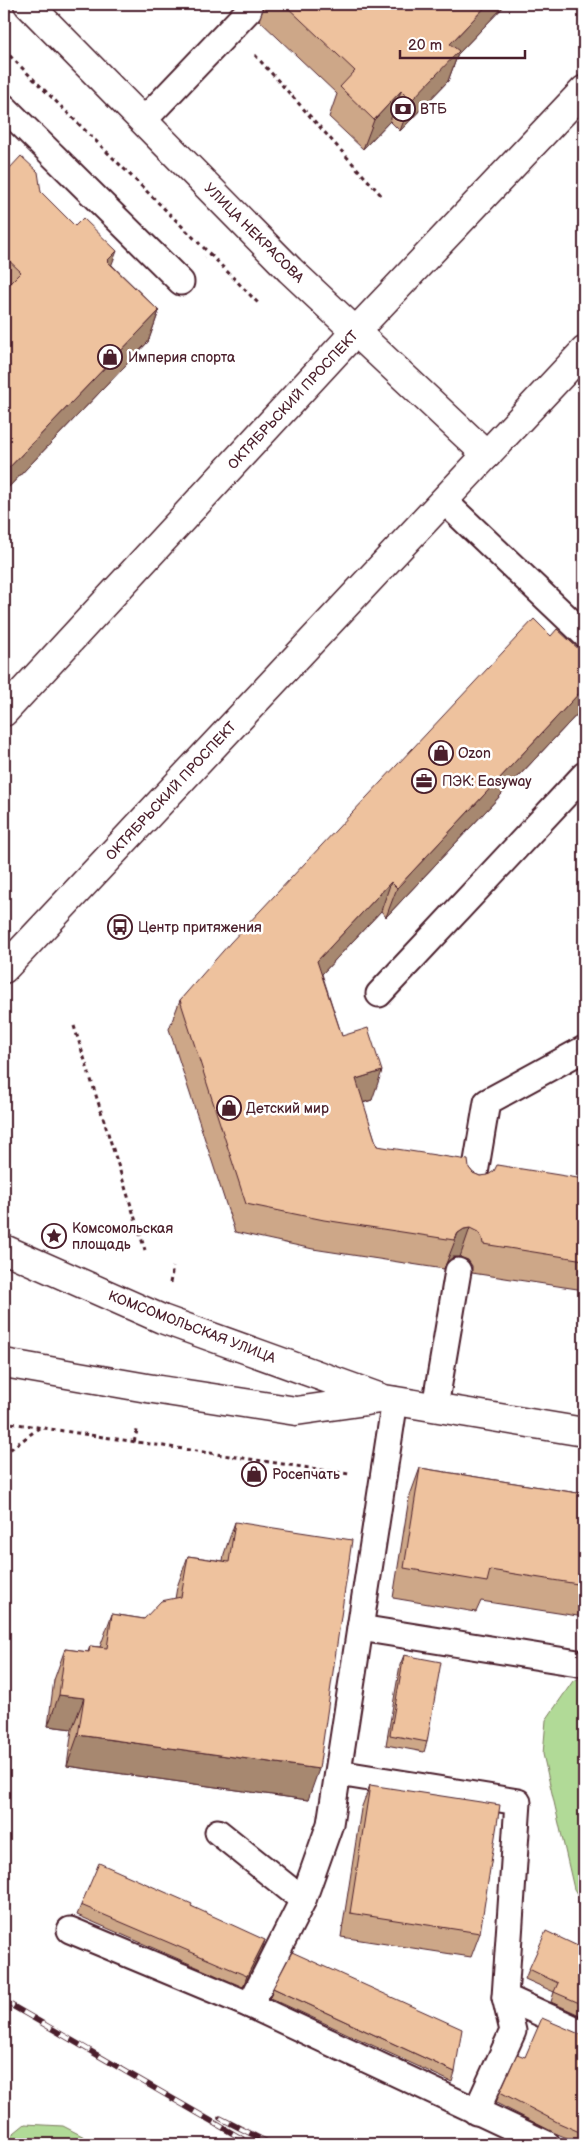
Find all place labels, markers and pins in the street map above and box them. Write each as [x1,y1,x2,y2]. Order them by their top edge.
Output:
bank icon: ВТБ [390,96,416,122]
place label: ВТБ [420,101,447,118]
shop icon: Империя спорта [97,344,123,370]
place label: Империя спорта [128,349,236,366]
shop icon: Ozon [428,740,454,766]
place label: Ozon [458,745,491,762]
office icon: ПЭК: Easyway [411,768,437,794]
place label: ПЭК: Easyway [442,773,532,790]
bus stop icon: Центр притяжения [107,914,133,940]
place label: Центр притяжения [138,919,262,936]
shop icon: Детский мир [216,1095,242,1121]
place label: Детский мир [246,1100,329,1117]
place label: Комсомольская площадь [72,1220,173,1253]
place icon: Комсомольская площадь [41,1223,67,1249]
shop icon: Росепчать [241,1461,267,1487]
place label: Росепчать [272,1466,340,1483]

